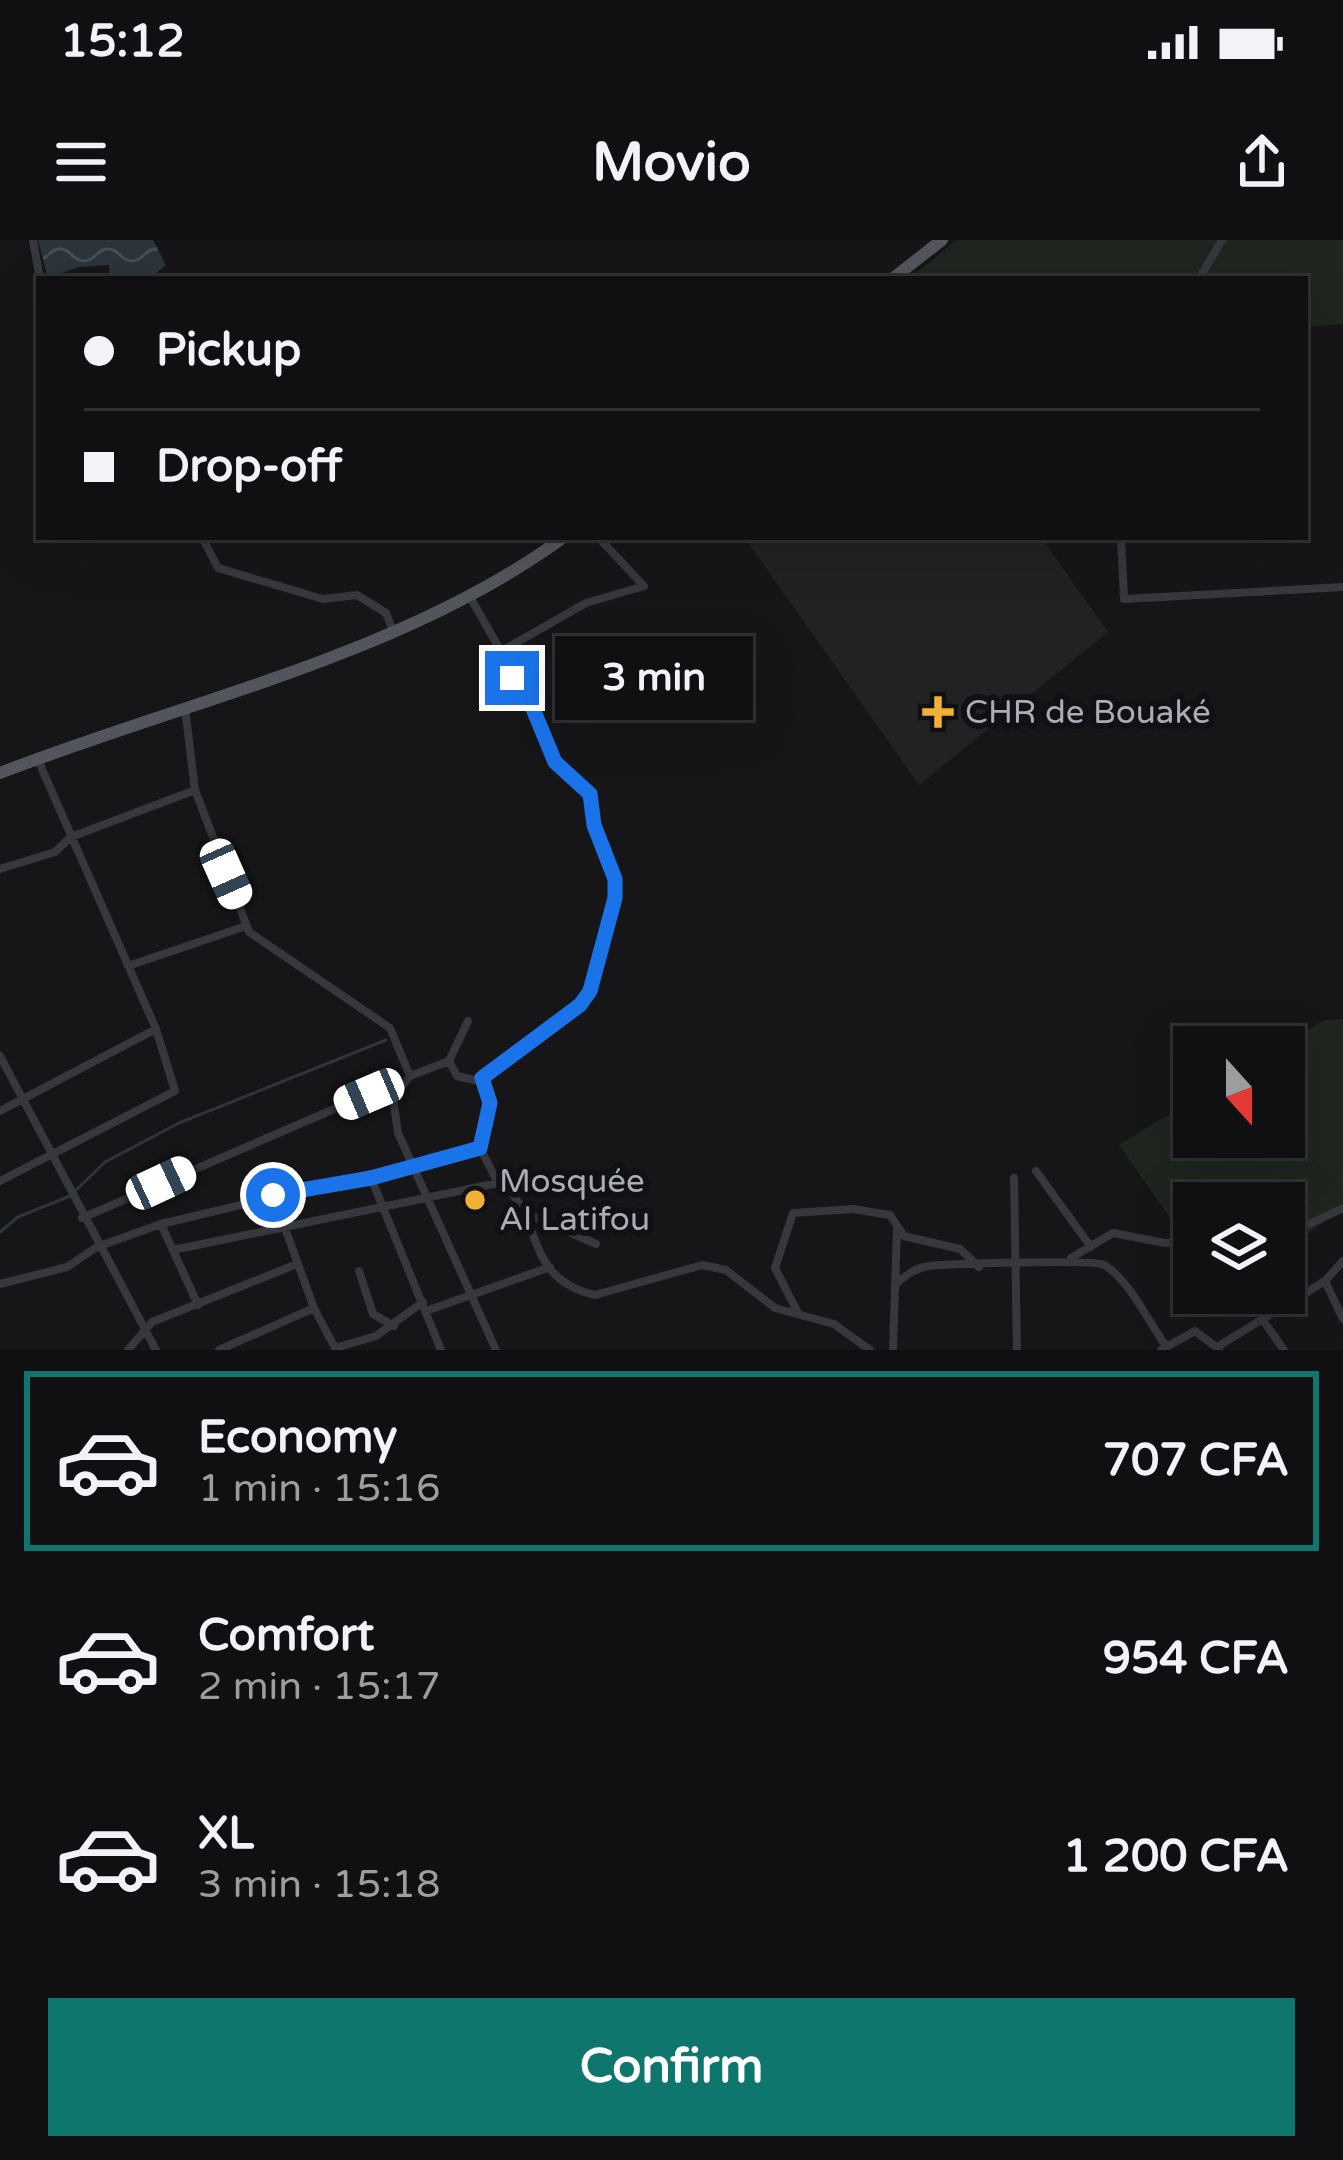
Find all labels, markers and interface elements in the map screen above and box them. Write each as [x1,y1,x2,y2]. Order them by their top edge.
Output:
text: 15:12 [60,15,185,69]
icon: menu [48,129,114,195]
icon: share [1229,129,1295,195]
text: Movio [592,130,751,195]
text: Pickup [156,324,301,378]
text: Drop-off [156,440,342,494]
callout: 3 min [554,636,752,720]
route end [485,651,539,705]
text: 3 min [602,654,706,701]
place label: CHR de Bouaké [965,693,1211,732]
marker: CHR de Bouaké [922,696,954,728]
car [195,834,257,914]
north arrow [1173,1026,1305,1158]
map controls [1173,1026,1305,1314]
car [329,1063,409,1125]
car [121,1151,201,1215]
place label: Mosquée Al Latifou [499,1162,650,1239]
route start [246,1168,300,1222]
button: layers [1173,1182,1305,1314]
marker: Mosquée Al Latifou [462,1187,488,1213]
icon: car [54,1407,162,1515]
text: Economy [198,1411,397,1465]
text: 707 CFA [1103,1434,1289,1488]
text: 1 min · 15:16 [198,1465,440,1512]
icon: car [54,1605,162,1713]
text: Comfort [198,1609,374,1663]
text: 954 CFA [1103,1632,1289,1686]
text: 2 min · 15:17 [198,1663,440,1710]
icon: car [54,1803,162,1911]
text: XL [198,1807,254,1861]
text: 1 200 CFA [1063,1830,1289,1884]
text: 3 min · 15:18 [198,1861,440,1908]
button: Confirm [48,1998,1295,2136]

